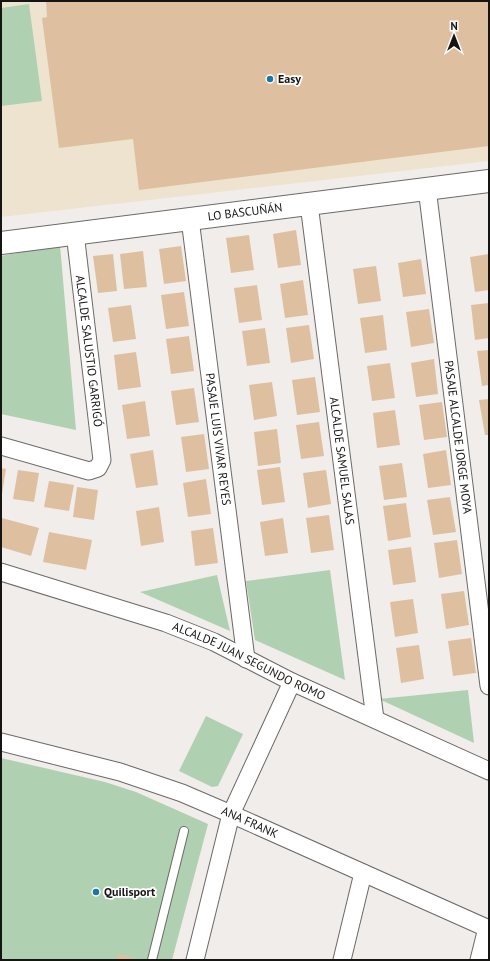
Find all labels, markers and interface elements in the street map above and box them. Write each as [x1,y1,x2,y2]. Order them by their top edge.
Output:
north arrow [434,16,474,56]
text: N [450,19,458,33]
place label: Easy [278,71,301,86]
marker: Easy [265,74,275,84]
street label: LO BASCUÑÁN [207,199,283,224]
street label: ALCALDE SALUSTIO GARRIGÓ [73,274,106,428]
street label: PASAJE ALCALDE JORGE MOYA [442,359,475,515]
street label: PASAJE LUIS VIVAR REYES [203,372,234,506]
street label: ALCALDE SAMUEL SALAS [327,396,358,526]
street label: ALCALDE JUAN SEGUNDO ROMO [171,618,328,703]
street label: ANA FRANK [219,803,281,841]
place label: Quilisport [104,884,156,899]
marker: Quilisport [91,887,101,897]

